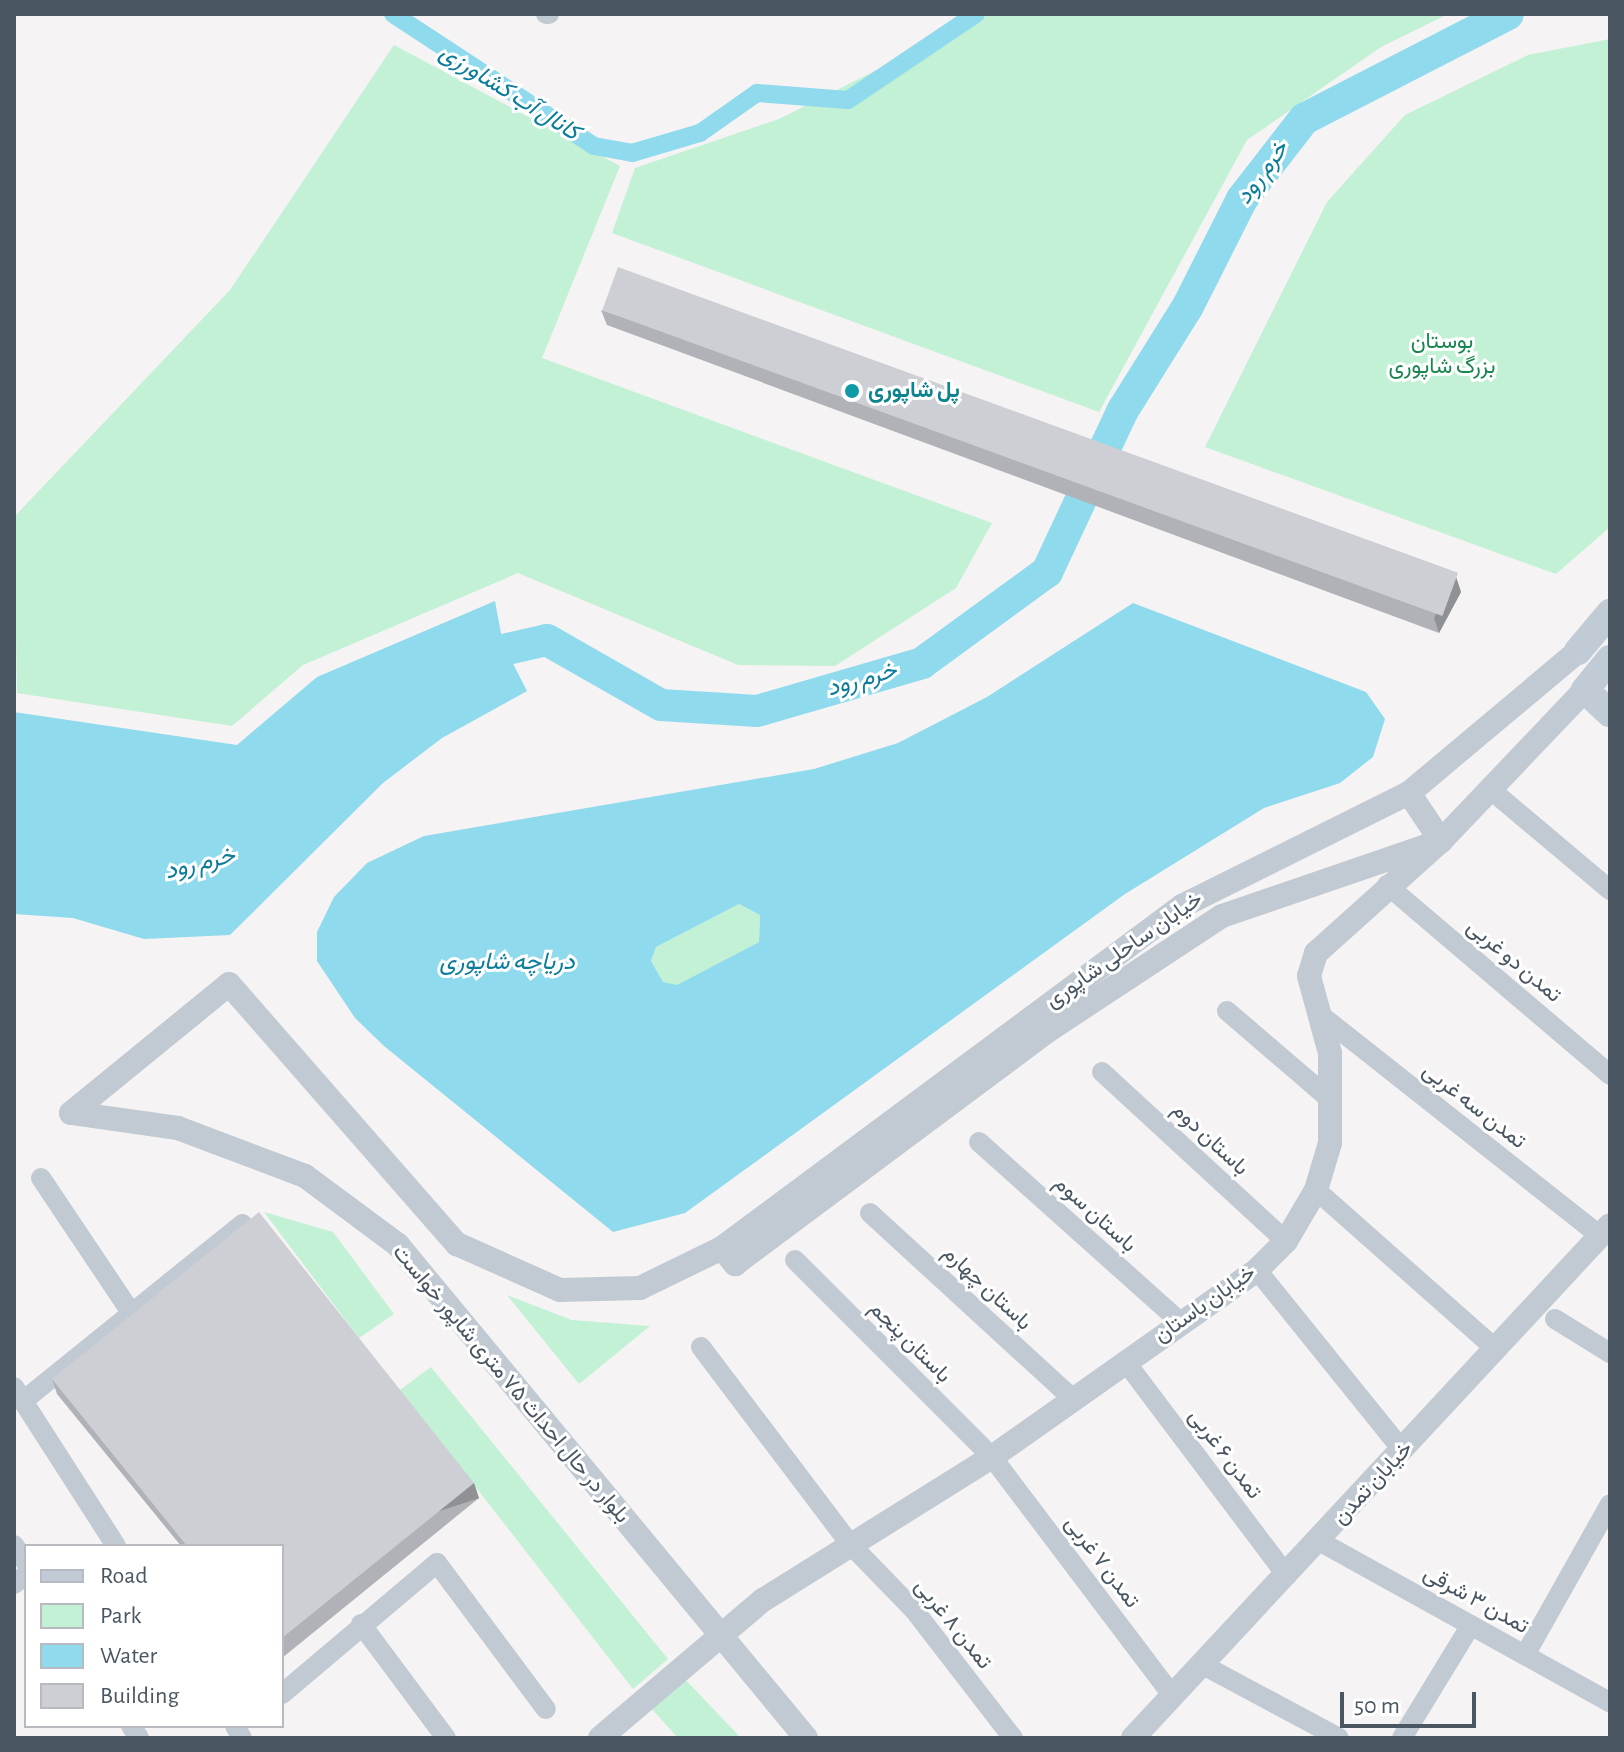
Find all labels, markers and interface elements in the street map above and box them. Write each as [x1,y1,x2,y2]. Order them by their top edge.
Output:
water label: کانال آب کشاورزی [434,38,584,148]
water label: خرم رود [1230,136,1296,210]
park label: بوستان بزرگ شاپوری [1388,328,1496,380]
place label: پل شاپوری [868,378,960,404]
marker: پل شاپوری [843,382,861,400]
water label: خرم رود [824,656,900,704]
water label: خرم رود [162,841,238,887]
street label: خیابان ساحلی شاپوری [1040,886,1208,1014]
street label: تمدن دو غربی [1461,914,1567,1008]
water label: دریاچه شاپوری [439,949,575,977]
street label: تمدن سه غربی [1417,1057,1531,1155]
street label: باستان دوم [1166,1097,1254,1181]
street label: باستان سوم [1048,1170,1142,1258]
street label: بلوار در حال احداث ۷۵ متری شاپور خواست [387,1239,635,1529]
street label: باستان چهارم [937,1240,1037,1336]
street label: خیابان باستان [1149,1259,1261,1349]
street label: باستان پنجم [863,1295,957,1389]
street label: تمدن ۶ غربی [1183,1404,1267,1504]
street label: خیابان تمدن [1327,1436,1419,1530]
street label: تمدن ۷ غربی [1059,1511,1145,1613]
legend [24,1544,284,1728]
street label: تمدن ۳ شرقی [1419,1560,1533,1640]
text: Road [100,1564,148,1588]
street label: تمدن ۸ غربی [909,1574,997,1674]
text: Park [100,1604,141,1628]
text: Water [100,1644,157,1668]
scale bar [1344,1676,1480,1726]
text: Building [100,1684,179,1708]
text: 50 m [1354,1694,1400,1718]

